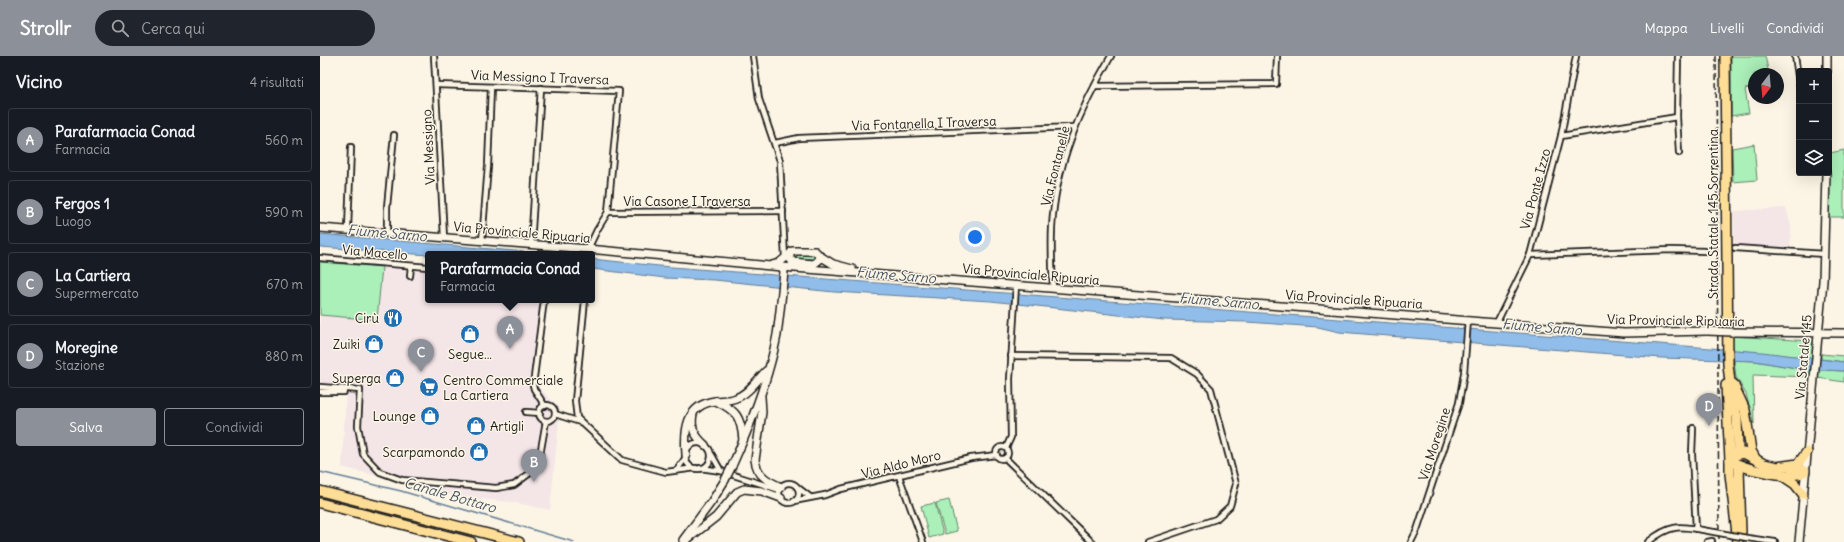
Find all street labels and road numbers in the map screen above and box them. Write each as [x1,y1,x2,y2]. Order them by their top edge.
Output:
street label: Via Messigno I Traversa [471,67,609,88]
street label: Via Messigno [418,109,439,185]
street label: Via Fontanella I Traversa [851,112,997,135]
street label: Via Fontanelle [1037,124,1074,208]
street label: Strada Statale 145 Sorrentina [1705,129,1722,299]
street label: Via Ponte Izzo [1516,147,1554,232]
street label: Via Casone I Traversa [623,193,751,210]
street label: Via Provinciale Ripuaria [453,218,591,247]
street label: Via Macello [341,241,409,264]
street label: Via Provinciale Ripuaria [962,260,1100,289]
street label: Via Provinciale Ripuaria [1285,286,1423,313]
street label: Via Provinciale Ripuaria [1607,311,1745,330]
street label: Via Statale 145 [1791,314,1816,400]
street label: Via Moregine [1415,405,1454,483]
street label: Via Aldo Moro [860,446,943,483]

